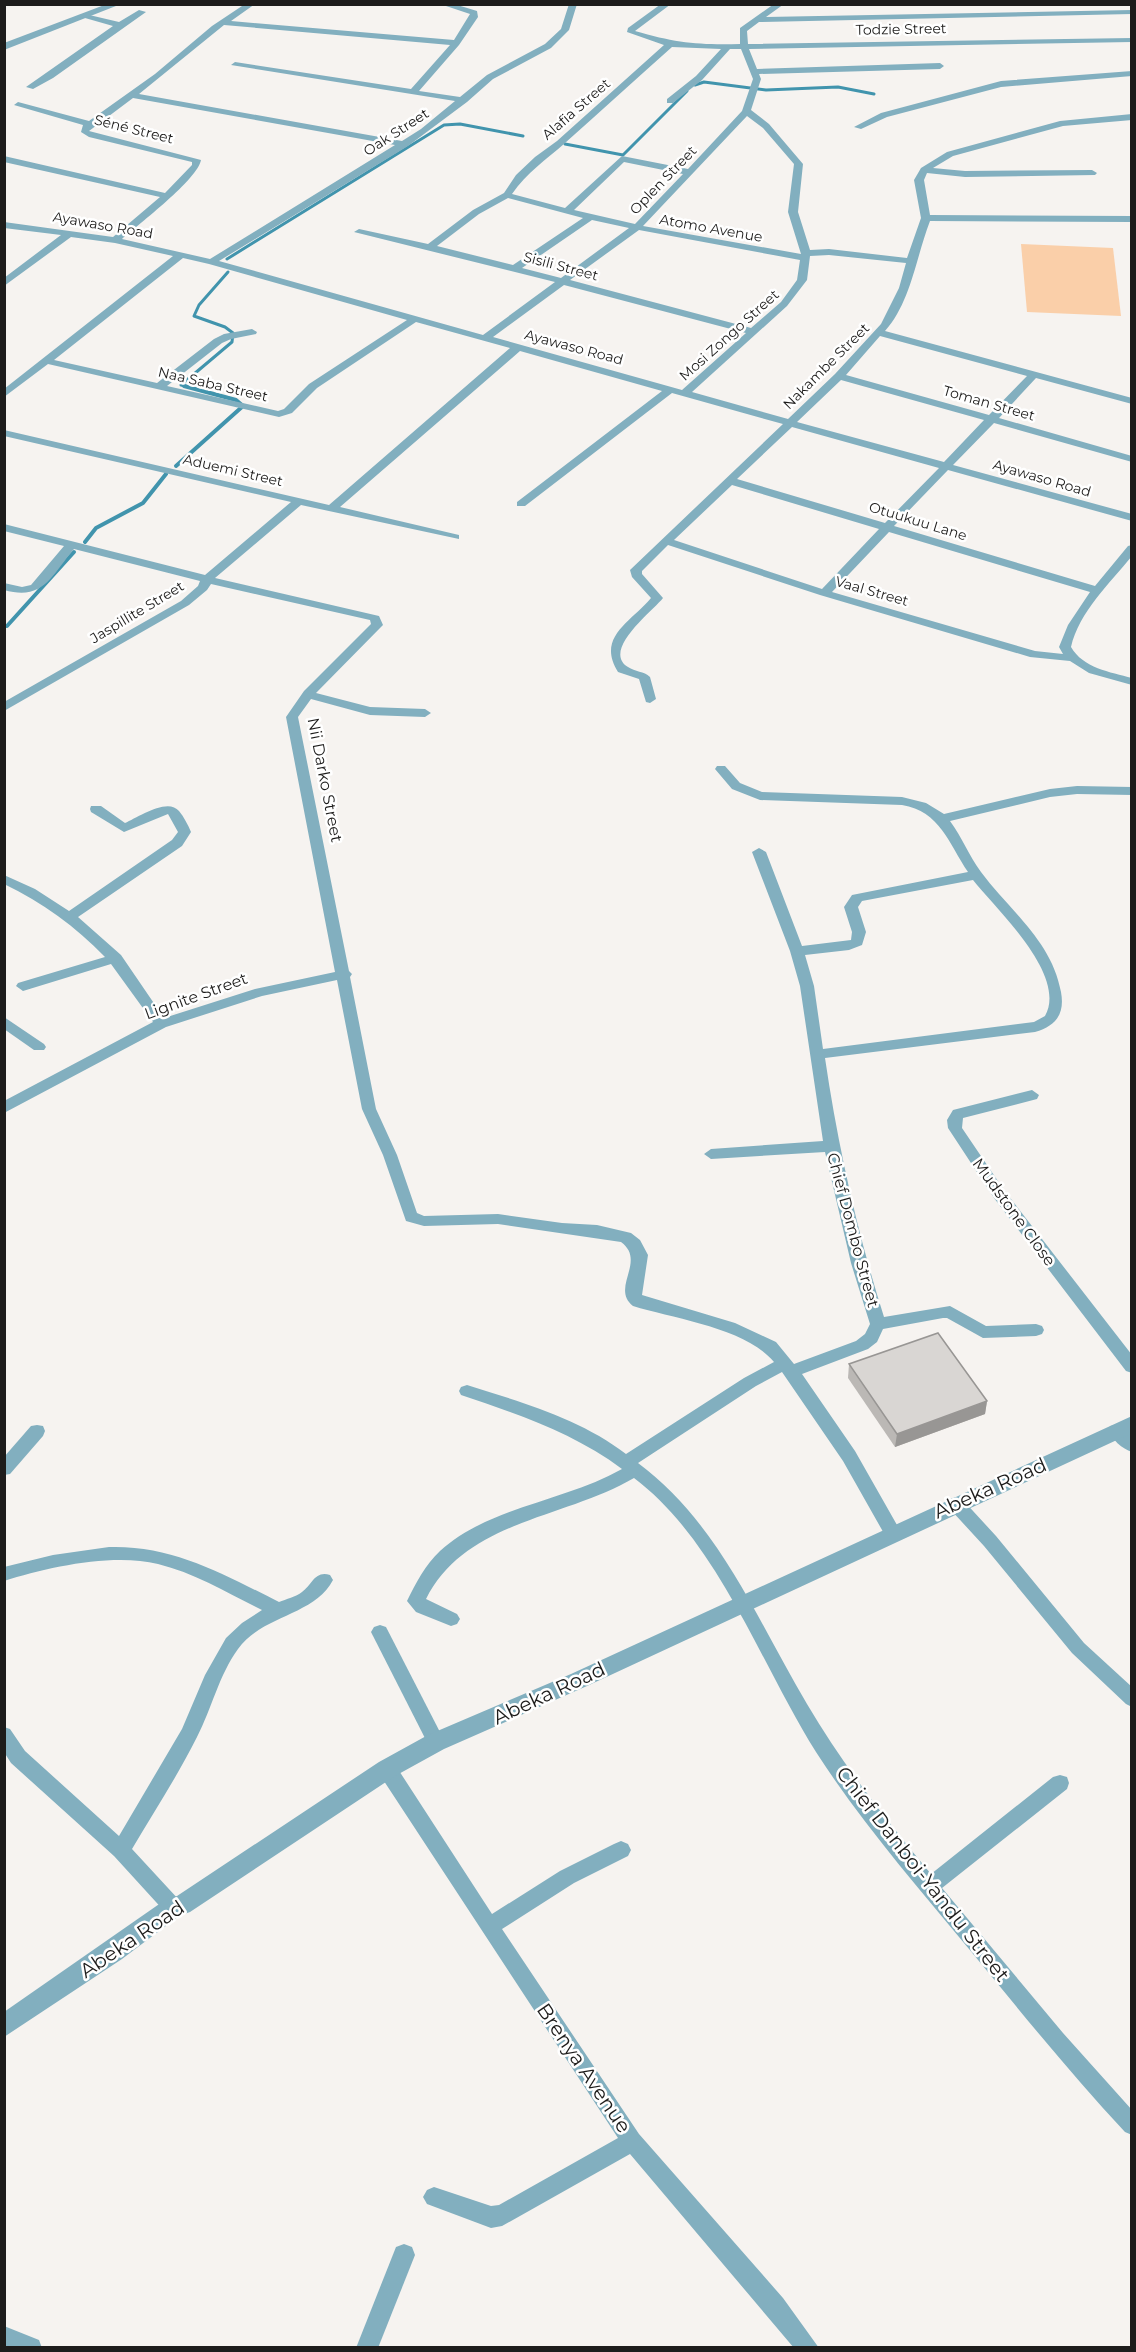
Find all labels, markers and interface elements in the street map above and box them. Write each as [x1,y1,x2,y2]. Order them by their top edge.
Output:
street label: Todzie Street [855,19,947,39]
street label: Alafia Street [538,74,614,144]
street label: Oak Street [360,104,432,160]
street label: Séné Street [93,110,176,148]
street label: Oplen Street [626,142,701,218]
street label: Ayawaso Road [52,207,154,243]
street label: Atomo Avenue [658,210,764,246]
street label: Sisili Street [522,247,601,285]
street label: Mosi Zongo Street [675,285,783,384]
street label: Nakambe Street [779,319,873,413]
street label: Ayawaso Road [523,325,625,369]
street label: Naa Saba Street [156,363,270,405]
street label: Toman Street [941,381,1037,425]
street label: Aduemi Street [181,450,285,490]
street label: Ayawaso Road [991,455,1093,501]
street label: Otuukuu Lane [867,498,969,544]
street label: Vaal Street [833,572,911,610]
street label: Jaspillite Street [86,577,188,648]
street label: Nii Darko Street [304,716,346,844]
street label: Lignite Street [142,968,251,1023]
street label: Chief Dombo Street [823,1151,883,1310]
street label: Mudstone Close [968,1154,1060,1270]
street label: Abeka Road [930,1452,1050,1524]
street label: Abeka Road [489,1657,609,1729]
street label: Chief Danboi-Yandu Street [831,1761,1015,1987]
street label: Abeka Road [75,1895,189,1983]
street label: Brenya Avenue [532,1999,636,2137]

